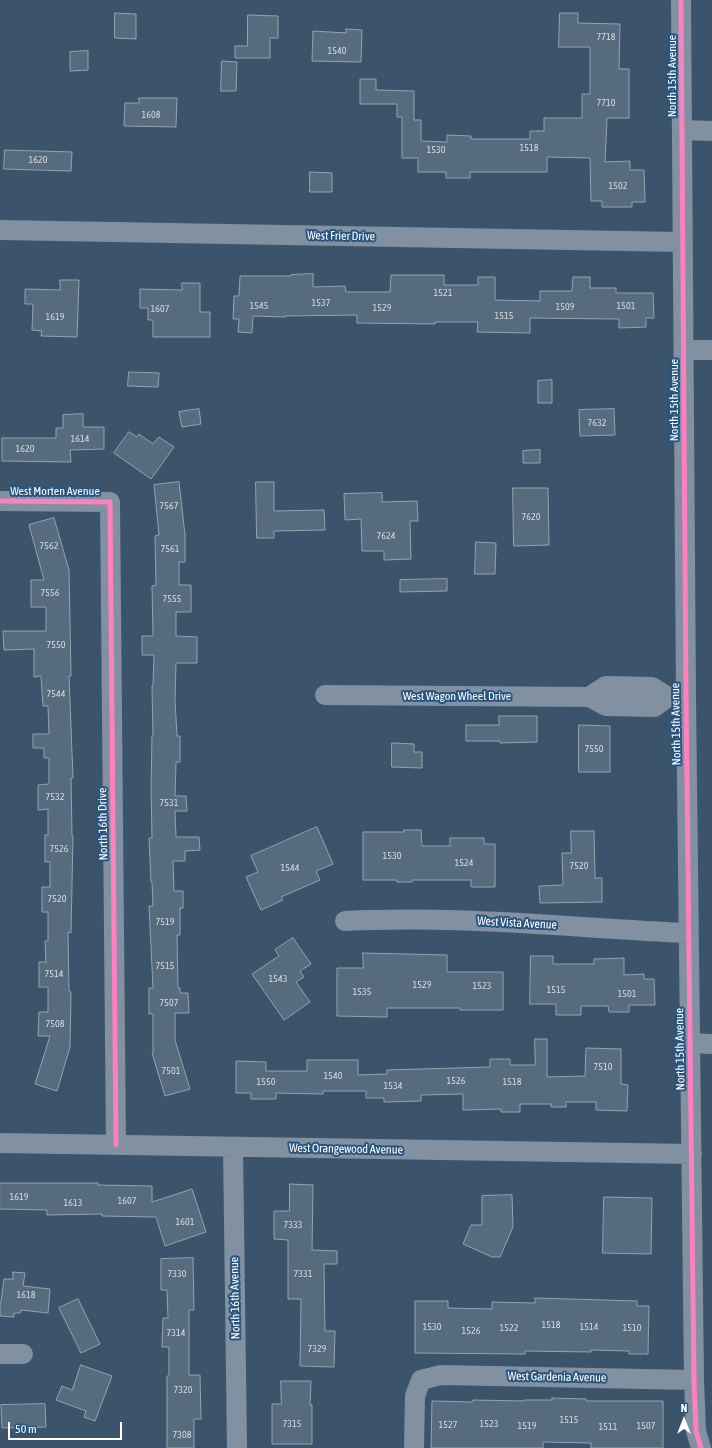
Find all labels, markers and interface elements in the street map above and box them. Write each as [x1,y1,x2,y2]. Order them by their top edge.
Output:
house number: 7718 [597,31,615,43]
street label: North 15th Avenue [665,35,679,117]
house number: 1540 [328,45,346,57]
house number: 7710 [597,97,615,109]
house number: 1608 [142,109,160,121]
house number: 1518 [520,142,538,154]
house number: 1530 [427,144,445,156]
house number: 1620 [29,154,47,166]
house number: 1502 [609,180,627,192]
street label: West Frier Drive [307,228,375,244]
house number: 1521 [434,287,452,299]
house number: 1537 [312,297,330,309]
house number: 1545 [250,300,268,312]
house number: 1501 [617,300,635,312]
house number: 1509 [556,301,574,313]
house number: 1529 [373,302,391,314]
house number: 1607 [151,303,169,315]
house number: 1515 [495,310,513,322]
house number: 1619 [46,311,64,323]
street label: North 15th Avenue [667,359,681,441]
house number: 7632 [588,417,606,429]
house number: 1614 [71,433,89,445]
house number: 1620 [16,443,34,455]
street label: West Morten Avenue [10,484,100,498]
house number: 7567 [160,500,178,512]
house number: 7620 [522,511,540,523]
house number: 7624 [377,530,395,542]
house number: 7562 [40,540,58,552]
house number: 7561 [161,543,179,555]
house number: 7556 [41,587,59,599]
house number: 7555 [163,593,181,605]
house number: 7550 [47,639,65,651]
street label: North 15th Avenue [668,683,684,765]
house number: 7544 [47,688,65,700]
street label: West Wagon Wheel Drive [403,689,511,703]
house number: 7550 [585,743,603,755]
street label: North 16th Drive [95,788,111,860]
house number: 7532 [46,791,64,803]
house number: 7531 [160,797,178,809]
house number: 7526 [50,843,68,855]
house number: 1530 [383,850,401,862]
house number: 1524 [455,857,473,869]
house number: 7520 [570,860,588,872]
house number: 1544 [281,862,299,874]
house number: 7520 [48,893,66,905]
street label: West Vista Avenue [477,914,557,932]
house number: 7519 [156,916,174,928]
house number: 7515 [156,960,174,972]
house number: 7514 [45,968,63,980]
house number: 1543 [269,973,287,985]
house number: 1529 [413,979,431,991]
house number: 1523 [473,980,491,992]
house number: 1515 [547,984,565,996]
house number: 1535 [353,986,371,998]
house number: 1501 [618,988,636,1000]
house number: 7507 [160,997,178,1009]
street label: North 15th Avenue [672,1008,688,1090]
house number: 7508 [46,1018,64,1030]
house number: 7510 [594,1061,612,1073]
house number: 7501 [162,1065,180,1077]
house number: 1540 [324,1070,342,1082]
house number: 1526 [447,1075,465,1087]
house number: 1550 [257,1076,275,1088]
house number: 1518 [503,1076,521,1088]
house number: 1534 [384,1080,402,1092]
street label: West Orangewood Avenue [289,1141,403,1157]
house number: 1619 [10,1191,28,1203]
house number: 1607 [118,1195,136,1207]
house number: 1613 [64,1197,82,1209]
house number: 1601 [176,1216,194,1228]
house number: 7333 [284,1219,302,1231]
street label: North 16th Avenue [227,1257,243,1339]
house number: 7330 [168,1268,186,1280]
house number: 7331 [294,1268,312,1280]
house number: 1618 [17,1289,35,1301]
house number: 1518 [542,1319,560,1331]
house number: 1530 [423,1321,441,1333]
house number: 1514 [580,1321,598,1333]
house number: 1522 [500,1322,518,1334]
house number: 1510 [623,1322,641,1334]
house number: 1526 [462,1325,480,1337]
house number: 7314 [167,1327,185,1339]
house number: 7329 [308,1343,326,1355]
street label: West Gardenia Avenue [508,1369,606,1385]
house number: 7320 [174,1384,192,1396]
north arrow [664,1400,704,1440]
text: N [681,1402,687,1414]
scale bar [10,1414,124,1440]
house number: 1515 [560,1414,578,1426]
house number: 7315 [283,1418,301,1430]
house number: 1523 [480,1418,498,1430]
house number: 1527 [439,1419,457,1431]
house number: 1519 [518,1420,536,1432]
house number: 1507 [637,1420,655,1432]
house number: 1511 [599,1421,617,1433]
text: 50 m [15,1422,37,1436]
house number: 7308 [173,1429,191,1441]

